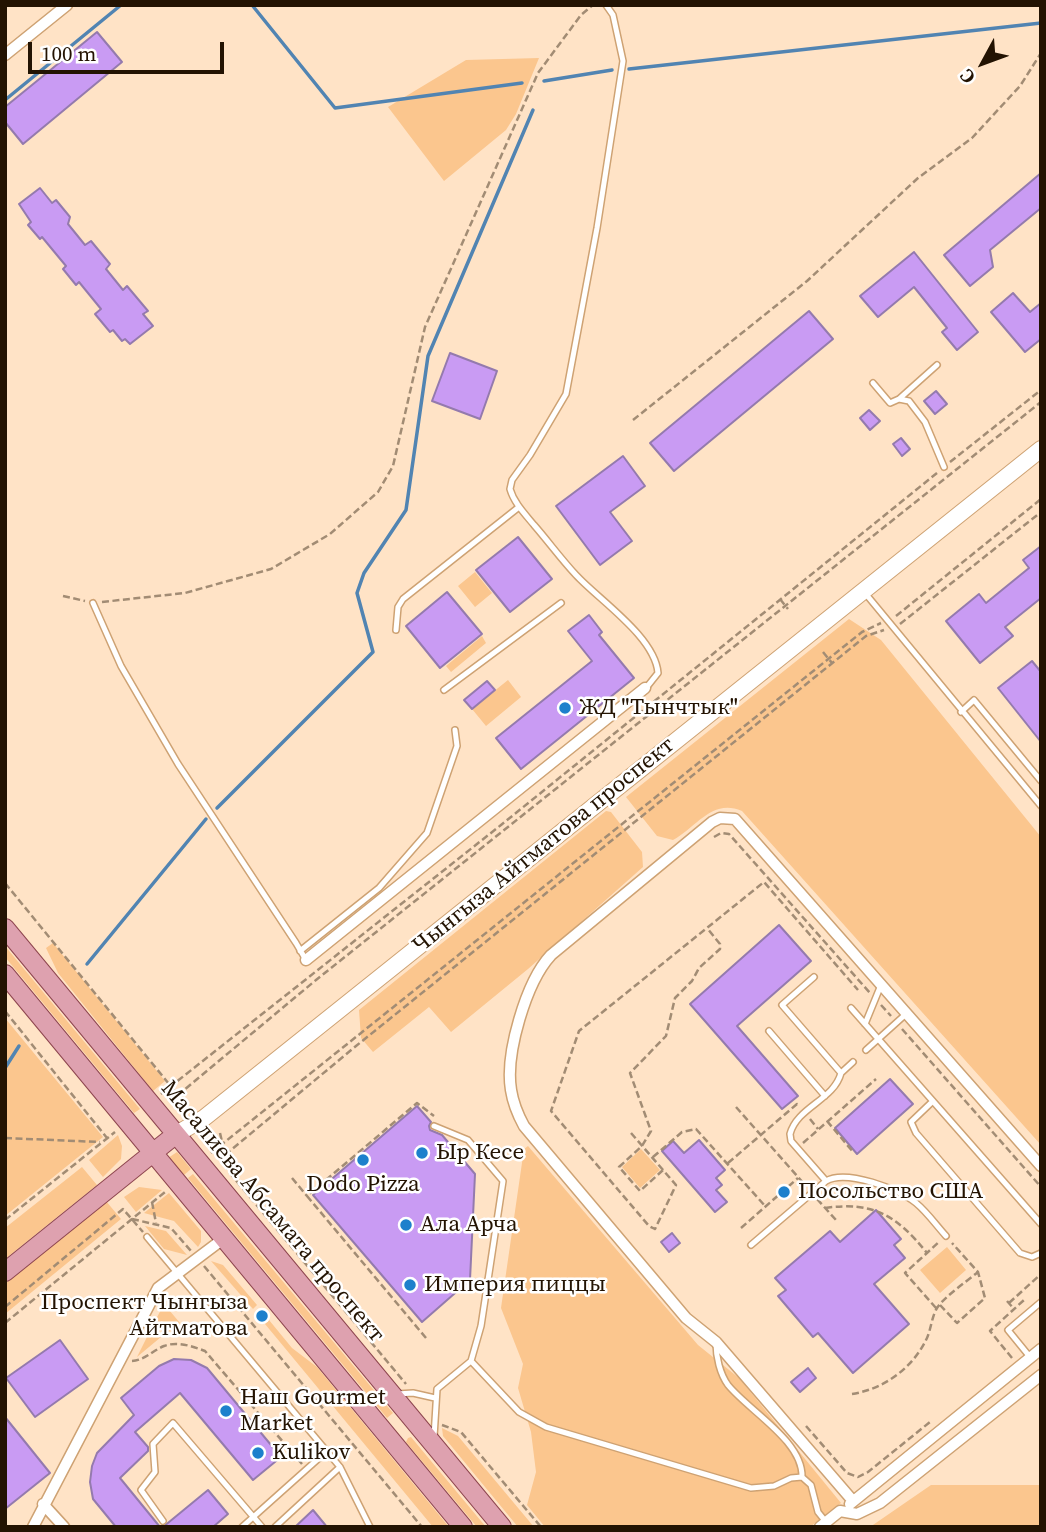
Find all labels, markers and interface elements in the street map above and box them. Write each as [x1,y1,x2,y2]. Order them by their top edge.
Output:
scale bar [32,28,228,72]
north arrow [948,28,1018,98]
text: 100 m [41,39,96,68]
text: С [953,64,981,90]
place label: ЖД "Тынчтык" [579,694,738,722]
marker: ЖД "Тынчтык" [557,700,573,716]
street label: Чынгыза Айтматова проспект [408,732,680,960]
street label: Масалиева Абсамата проспект [154,1076,390,1348]
place label: Ыр Кесе [436,1139,524,1167]
marker: Ыр Кесе [414,1145,430,1161]
marker: Dodo Pizza [355,1152,371,1168]
place label: Dodo Pizza [306,1171,420,1199]
place label: Посольство США [798,1178,983,1206]
marker: Посольство США [776,1184,792,1200]
place label: Ала Арча [420,1211,518,1239]
marker: Ала Арча [398,1217,414,1233]
place label: Империя пиццы [424,1271,606,1299]
marker: Империя пиццы [402,1277,418,1293]
place label: Проспект Чынгыза Айтматова [41,1289,248,1343]
marker: Проспект Чынгыза Айтматова [254,1308,270,1324]
place label: Наш Gourmet Market [240,1384,385,1438]
marker: Наш Gourmet Market [218,1403,234,1419]
place label: Kulikov [272,1439,350,1467]
marker: Kulikov [250,1445,266,1461]

